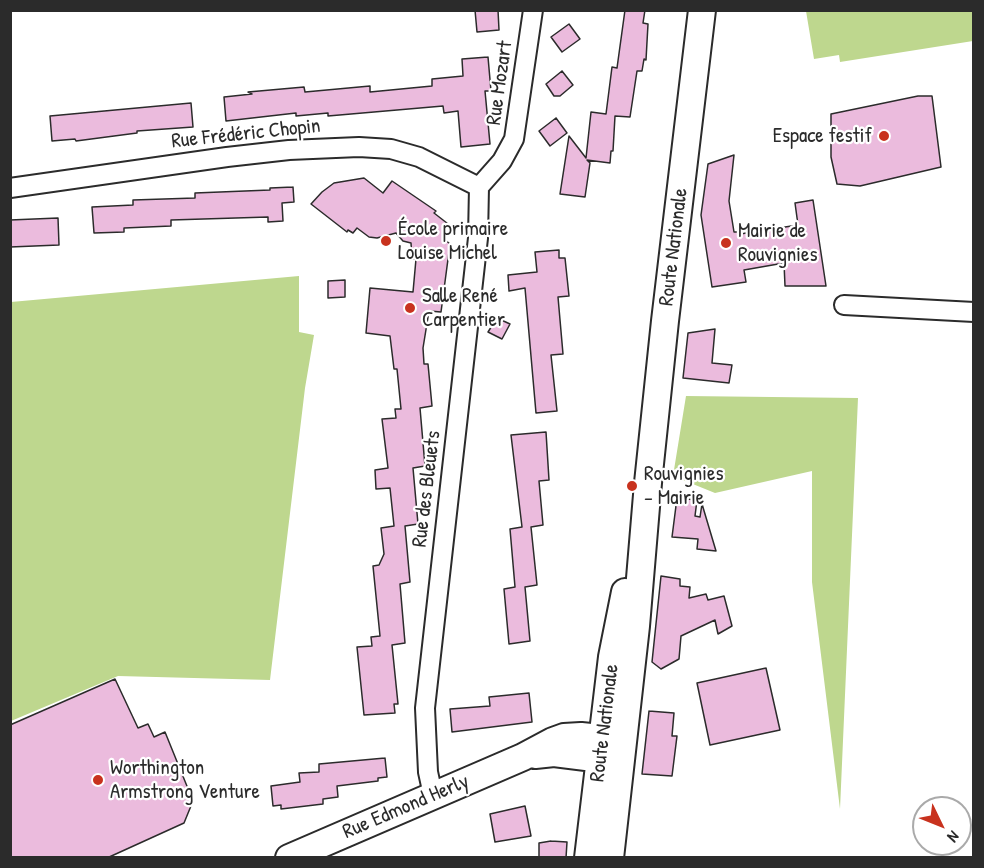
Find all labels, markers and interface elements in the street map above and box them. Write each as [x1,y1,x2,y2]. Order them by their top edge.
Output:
street label: Rue Mozart [482,39,518,127]
street label: Rue Frédéric Chopin [170,114,322,154]
place label: Espace festif [773,123,872,149]
marker: Espace festif [877,129,891,143]
street label: Route Nationale [654,187,694,307]
place label: École primaire Louise Michel [398,216,508,266]
place label: Mairie de Rouvignies [738,218,817,268]
marker: École primaire Louise Michel [379,234,393,248]
marker: Mairie de Rouvignies [719,236,733,250]
place label: Salle René Carpentier [422,283,505,333]
marker: Salle René Carpentier [403,301,417,315]
street label: Rue des Bleuets [407,429,447,549]
place label: Rouvignies – Mairie [644,461,723,511]
marker: Rouvignies – Mairie [625,479,639,493]
street label: Route Nationale [585,663,625,783]
place label: Worthington Armstrong Venture [110,755,260,805]
street label: Rue Edmond Herly [339,769,473,845]
marker: Worthington Armstrong Venture [91,773,105,787]
north arrow [912,796,972,856]
text: N [943,826,965,848]

